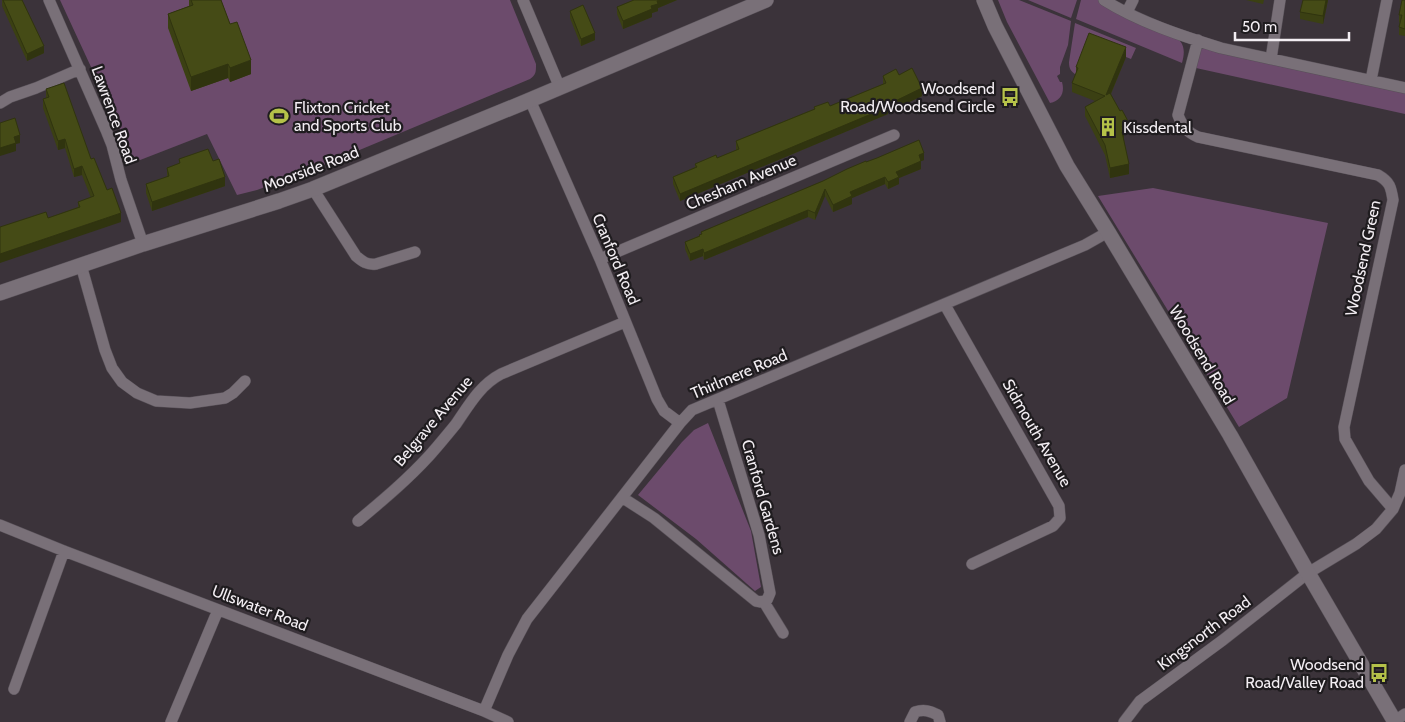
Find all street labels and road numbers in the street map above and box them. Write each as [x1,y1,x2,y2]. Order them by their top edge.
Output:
street label: Lawrence Road [88,63,140,167]
street label: Moorside Road [261,142,361,196]
street label: Chesham Avenue [683,150,799,214]
street label: Woodsend Green [1341,198,1385,318]
street label: Cranford Road [588,211,644,307]
street label: Woodsend Road [1165,302,1239,408]
street label: Thirlmere Road [688,345,790,403]
street label: Belgrave Avenue [390,372,476,470]
street label: Sidmouth Avenue [998,376,1076,490]
street label: Cranford Gardens [738,437,789,557]
street label: Ullswater Road [209,581,311,635]
street label: Kingsnorth Road [1154,592,1254,674]

